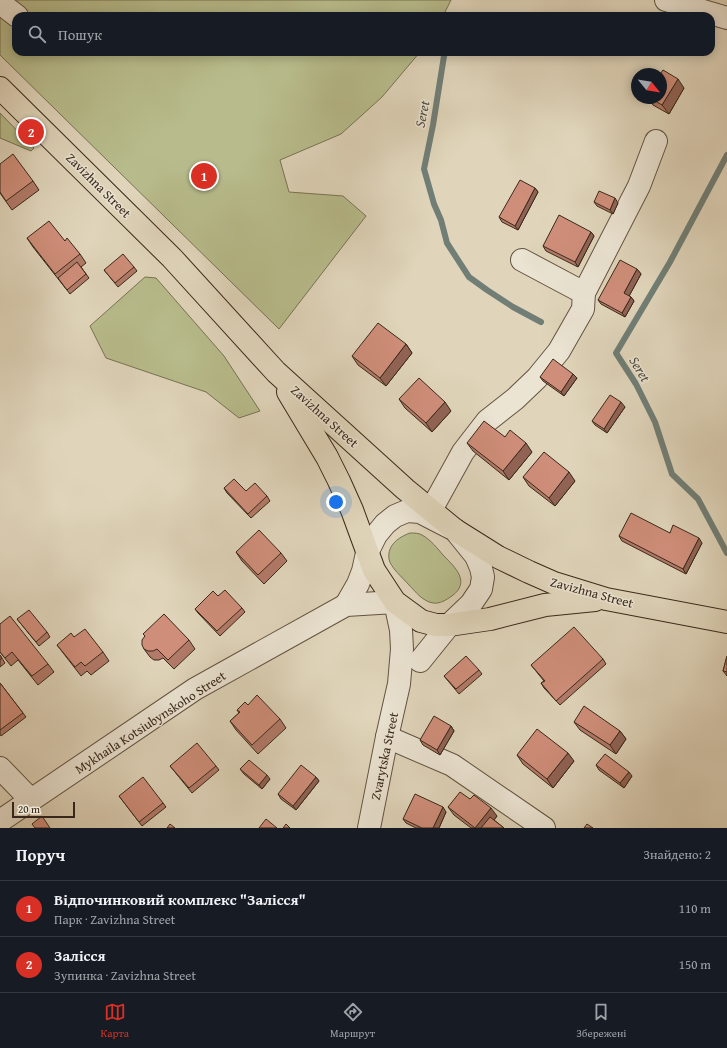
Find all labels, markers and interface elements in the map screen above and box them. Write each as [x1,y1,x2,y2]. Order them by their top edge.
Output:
search box [12,12,715,56]
icon: search [26,23,48,45]
text: Пошук [58,24,102,45]
north arrow [631,68,667,104]
water label: Seret [410,98,434,129]
pin: 2 [18,117,44,147]
street label: Zavizhna Street [62,149,136,222]
pin: 1 [191,161,217,191]
water label: Seret [624,352,656,386]
street label: Zavizhna Street [287,381,363,452]
your location [326,492,346,512]
street label: Zavizhna Street [548,572,636,613]
street label: Mykhaila Kotsiubynskoho Street [71,666,230,778]
street label: Zvarytska Street [366,710,403,802]
scale bar [12,800,75,819]
text: 20 m [18,801,40,817]
text: Поруч [16,842,65,867]
text: Знайдено: 2 [643,845,711,864]
text: Відпочинковий комплекс "Залісся" [54,889,306,910]
text: 1 [26,899,32,918]
text: 110 m [679,899,711,918]
text: Парк · Zavizhna Street [54,910,175,929]
text: Залісся [54,945,105,966]
text: 2 [26,955,32,974]
text: 150 m [679,955,711,974]
text: Зупинка · Zavizhna Street [54,966,196,985]
tab: Карта [101,1001,129,1041]
tab: Маршрут [330,1001,375,1041]
tab: Збережені [576,1001,626,1041]

